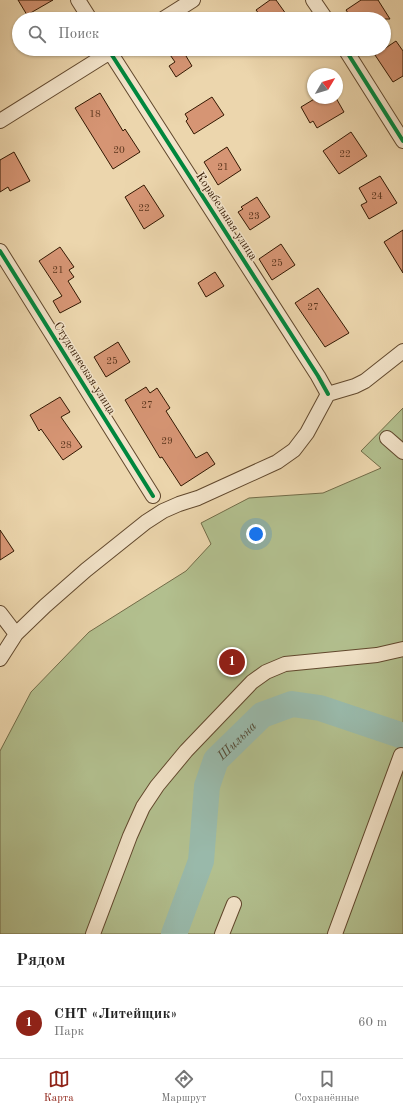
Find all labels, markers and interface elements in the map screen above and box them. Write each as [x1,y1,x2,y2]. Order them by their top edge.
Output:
search box [12,12,391,56]
icon: search [26,23,48,45]
text: Поиск [58,27,99,42]
north arrow [307,68,343,104]
house number: 18 [89,109,101,119]
house number: 20 [113,145,125,155]
house number: 22 [339,149,351,159]
house number: 21 [217,162,229,172]
street label: Корабельная улица [193,170,259,263]
house number: 24 [371,191,383,201]
house number: 22 [138,203,150,213]
house number: 23 [248,211,260,221]
house number: 25 [271,258,283,268]
house number: 21 [52,265,64,275]
house number: 27 [307,302,319,312]
street label: Студенческая улица [51,320,117,417]
house number: 25 [106,356,118,366]
house number: 27 [141,400,153,410]
house number: 29 [161,436,173,446]
house number: 28 [60,440,72,450]
your location [246,524,266,544]
pin: 1 [219,647,245,677]
water label: Шильна [215,719,259,764]
text: Рядом [16,952,65,969]
text: СНТ «Литейщик» [54,1007,178,1022]
text: 1 [25,1016,33,1029]
text: 60 m [358,1016,387,1029]
text: Парк [54,1025,84,1038]
tab: Карта [44,1068,74,1106]
tab: Маршрут [161,1068,207,1106]
tab: Сохранённые [294,1068,359,1106]

